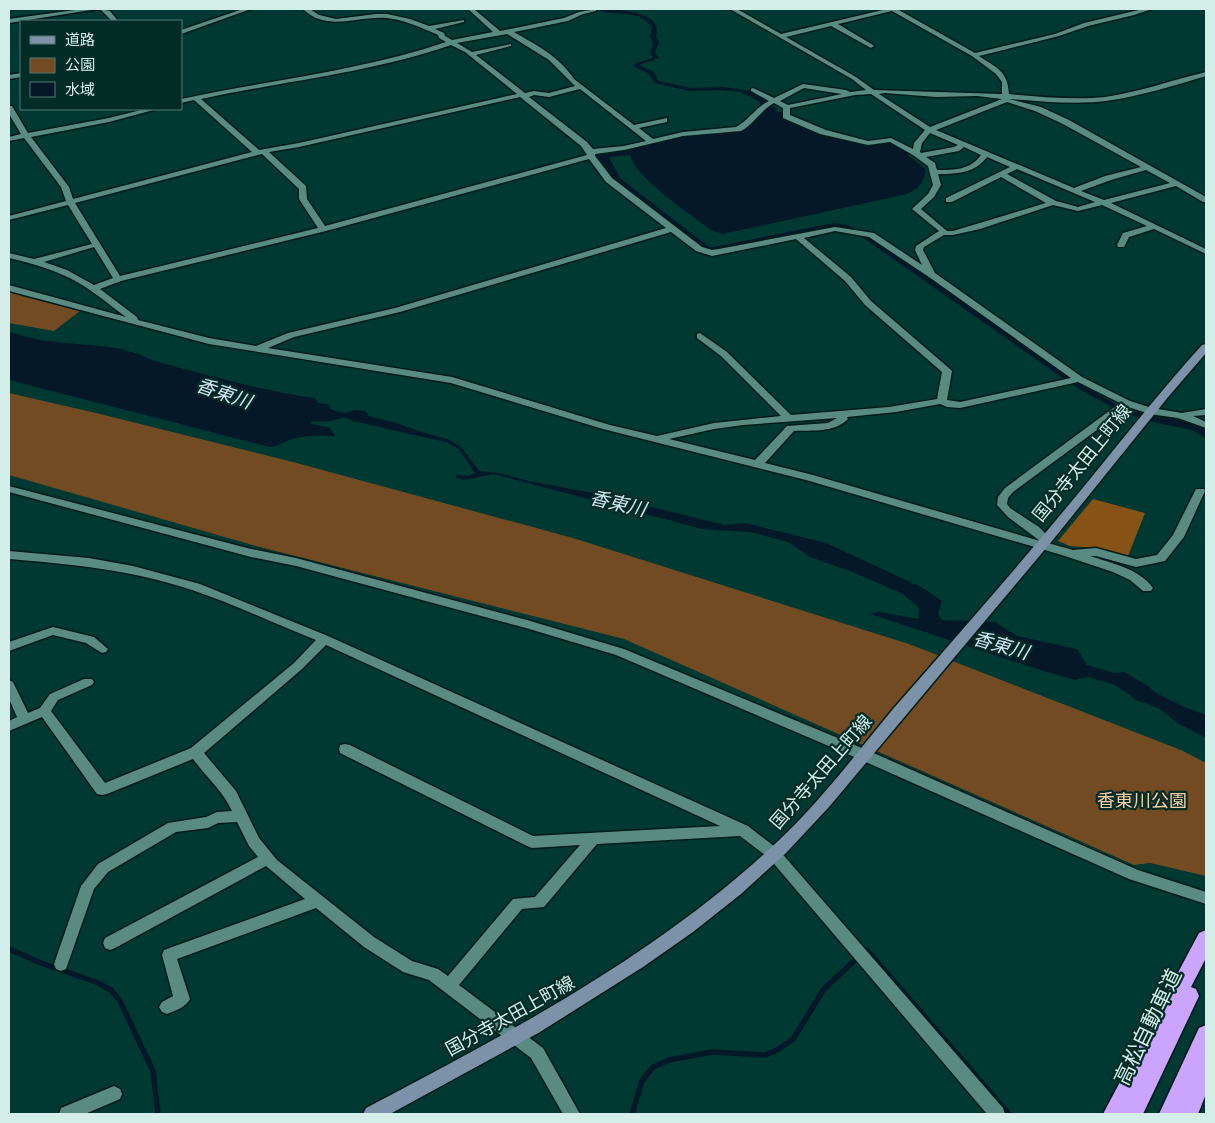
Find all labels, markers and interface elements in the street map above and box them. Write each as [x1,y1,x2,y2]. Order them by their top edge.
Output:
legend [20,20,182,110]
text: 道路 [65,30,95,49]
text: 公園 [65,55,95,74]
text: 水域 [65,80,95,99]
water label: 香東川 [193,372,257,414]
street label: 国分寺太田上町線 [1027,399,1136,526]
water label: 香東川 [588,485,650,522]
water label: 香東川 [970,626,1034,665]
street label: 国分寺太田上町線 [765,710,877,834]
park label: 香東川公園 [1097,789,1187,812]
street label: 高松自動車道 [1108,964,1187,1089]
street label: 国分寺太田上町線 [441,971,578,1061]

